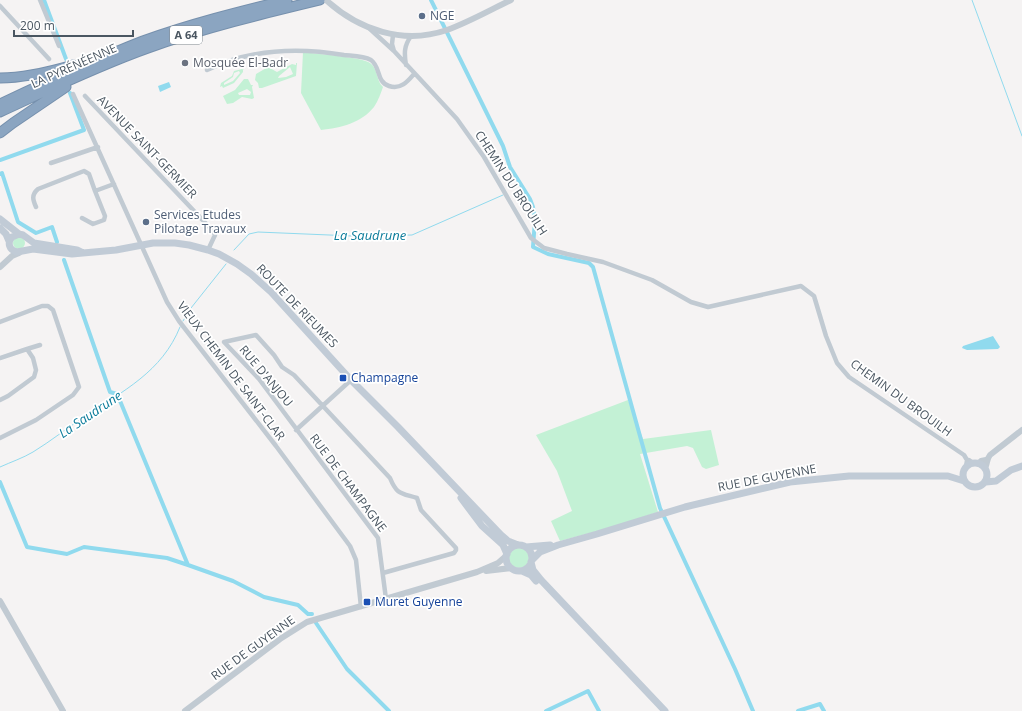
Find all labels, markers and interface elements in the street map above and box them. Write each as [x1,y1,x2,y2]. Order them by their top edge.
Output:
place label: NGE [430,7,454,24]
marker: NGE [417,11,427,21]
scale bar [14,12,133,38]
text: 200 m [20,17,55,34]
road number: A 64 [170,26,202,44]
street label: LA PYRÉNÉENNE [28,39,119,92]
place label: Mosquée El-Badr [193,54,288,71]
marker: Mosquée El-Badr [180,58,190,68]
street label: AVENUE SAINT-GERMIER [94,91,201,202]
street label: CHEMIN DU BROUILH [471,127,552,238]
place label: Services Etudes Pilotage Travaux [154,206,247,237]
marker: Services Etudes Pilotage Travaux [141,217,151,227]
water label: La Saudrune [334,226,407,244]
street label: ROUTE DE RIEUMES [253,260,342,351]
street label: VIEUX CHEMIN DE SAINT-CLAR [174,298,290,444]
street label: RUE D'ANJOU [236,341,297,410]
street label: CHEMIN DU BROUILH [847,355,956,440]
place label: Champagne [351,369,419,386]
marker: Champagne [338,373,348,383]
water label: La Saudrune [55,386,126,442]
street label: RUE DE CHAMPAGNE [306,430,391,535]
street label: RUE DE GUYENNE [716,460,818,495]
place label: Muret Guyenne [375,593,463,610]
marker: Muret Guyenne [362,597,372,607]
street label: RUE DE GUYENNE [207,611,298,684]

